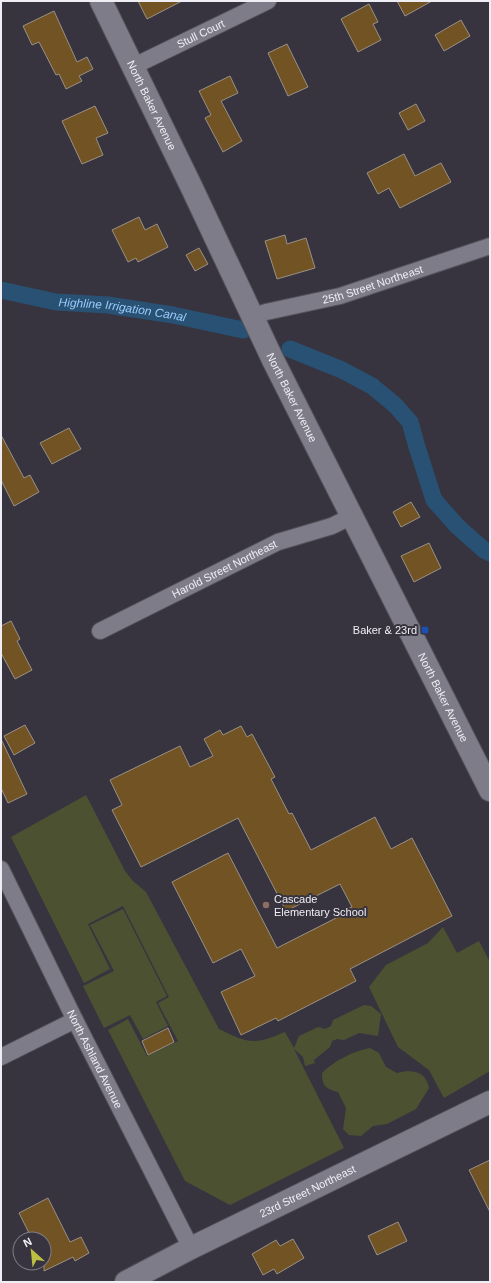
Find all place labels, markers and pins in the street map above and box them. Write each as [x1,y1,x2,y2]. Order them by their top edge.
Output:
place label: Baker & 23rd [353,624,417,636]
marker: Baker & 23rd [420,625,430,635]
place label: Cascade Elementary School [274,893,366,918]
marker: Cascade Elementary School [261,900,271,910]

